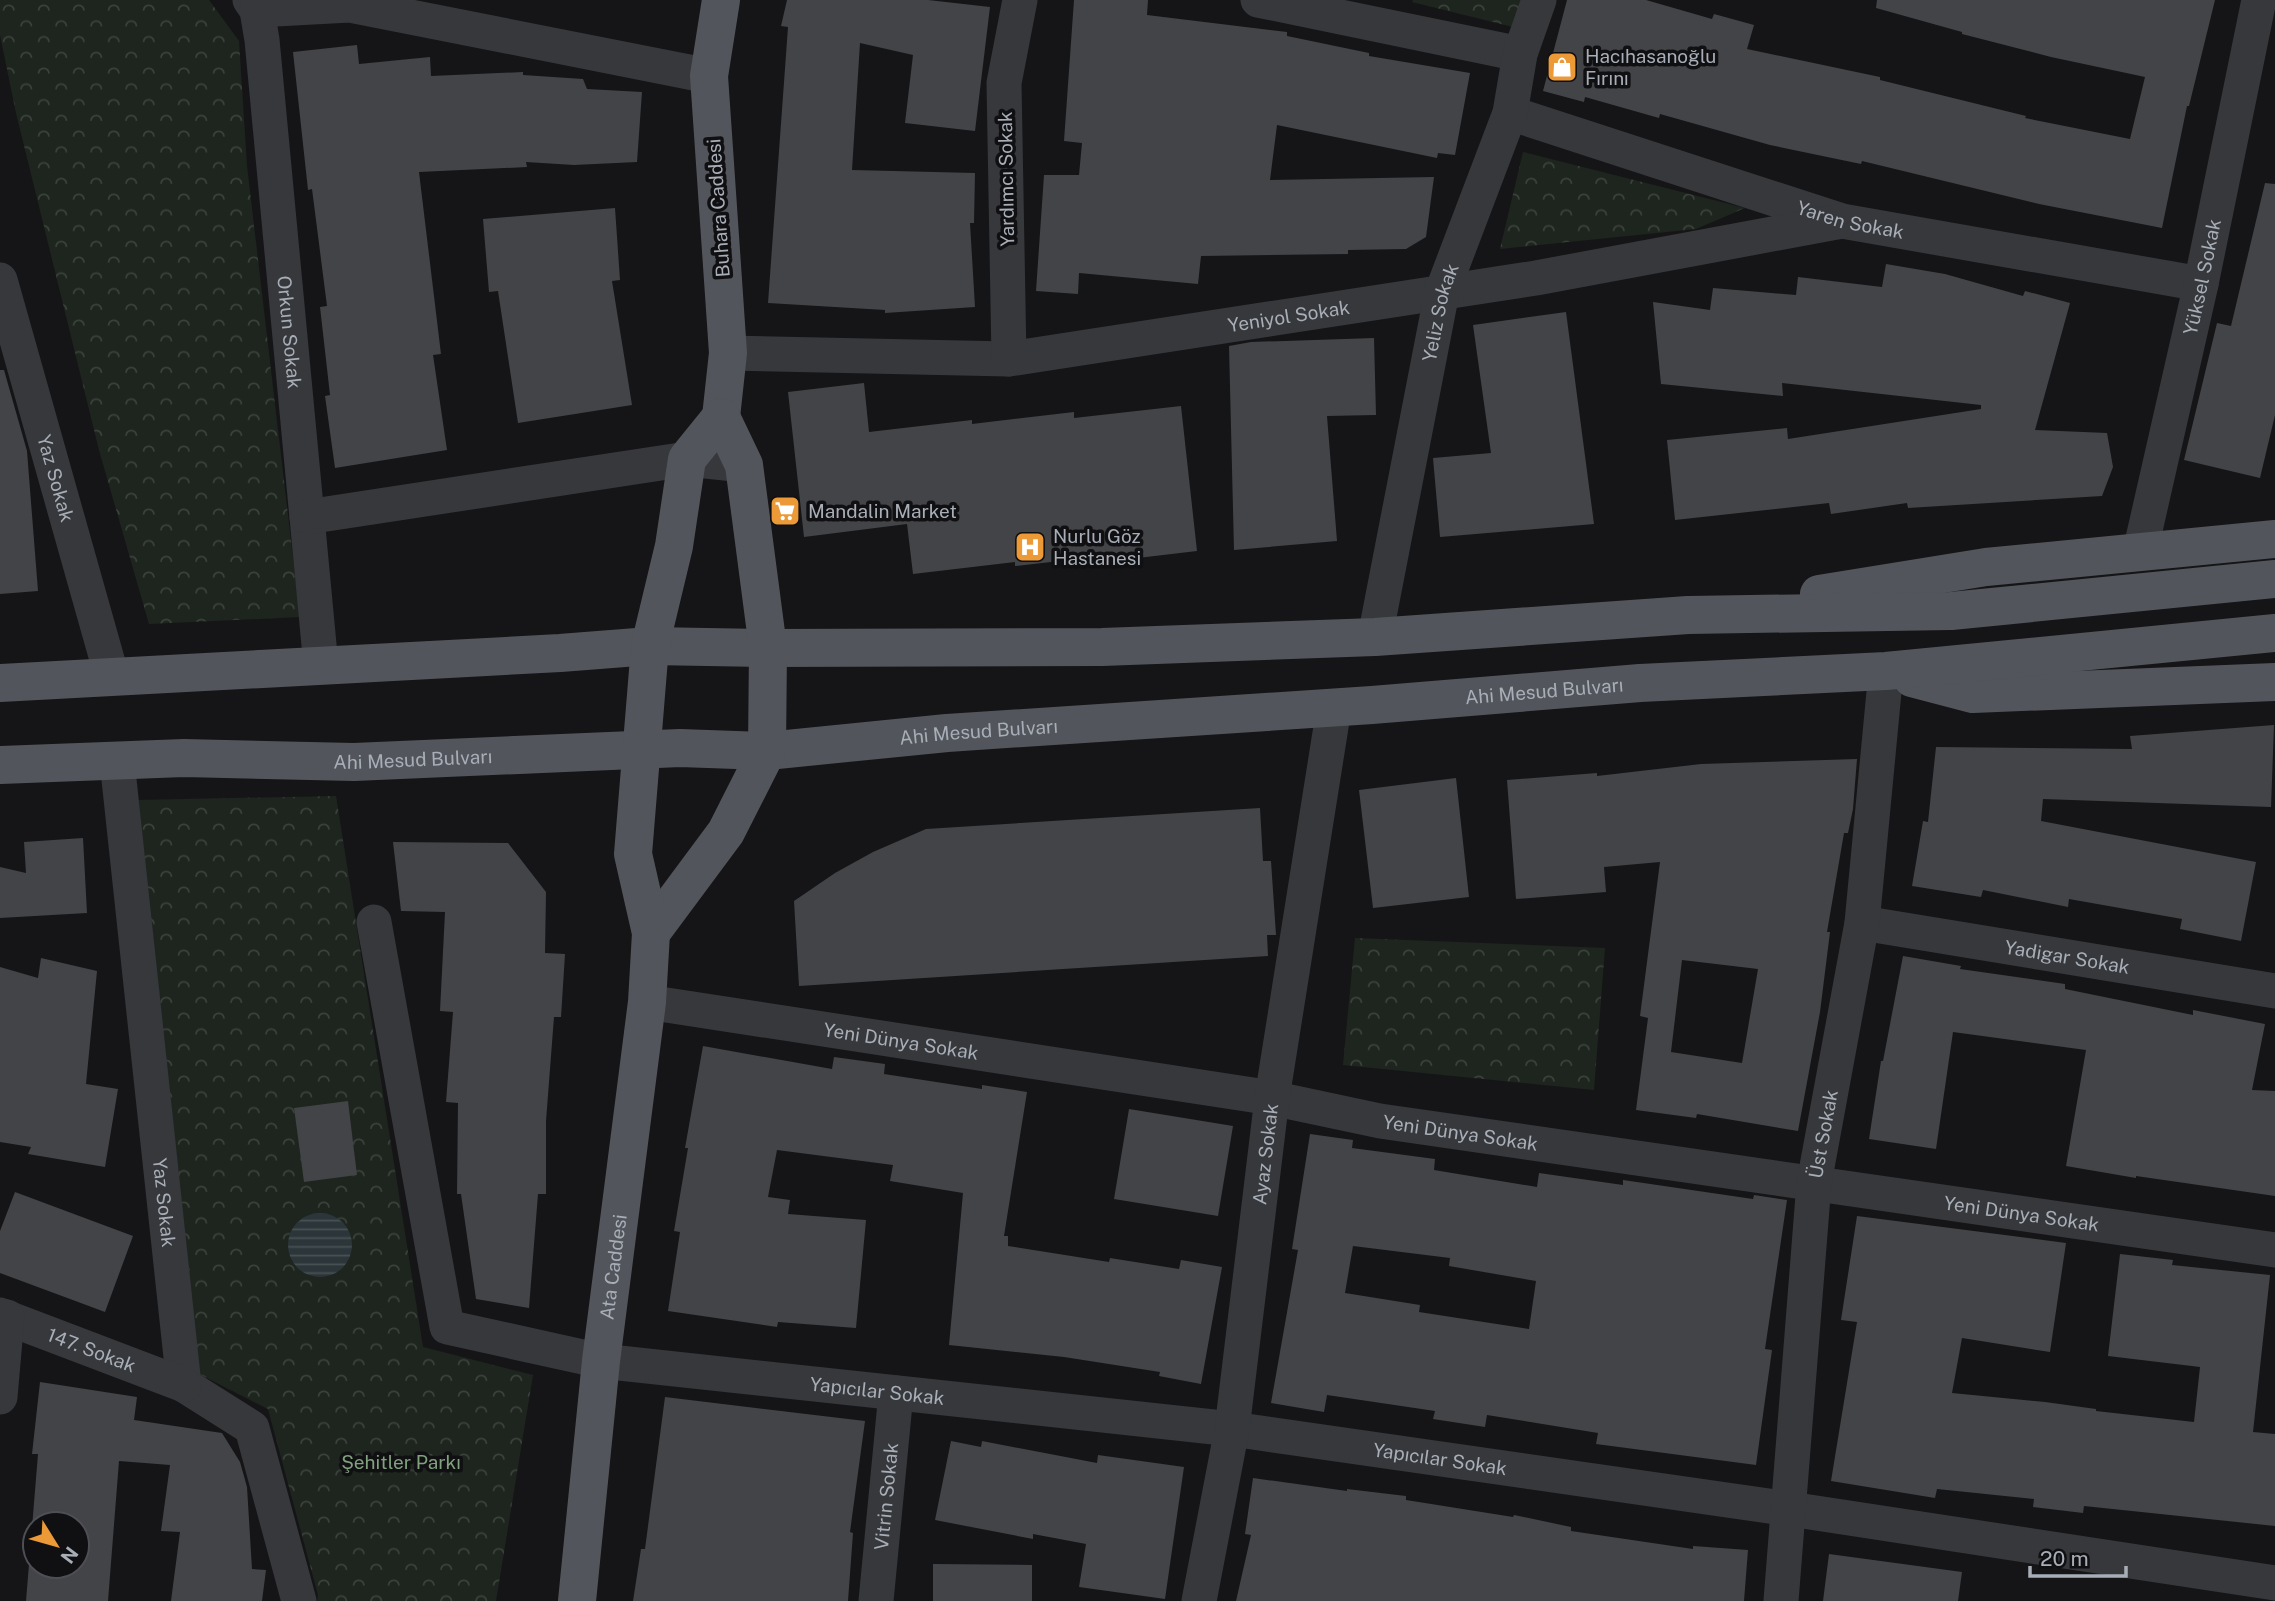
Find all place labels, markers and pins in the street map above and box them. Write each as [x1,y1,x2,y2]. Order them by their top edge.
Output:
place label: Hacıhasanoğlu Fırını [1585,45,1716,89]
shop icon: Hacıhasanoğlu Fırını [1545,50,1579,84]
supermarket icon: Mandalin Market [768,494,802,528]
place label: Mandalin Market [808,500,957,522]
place label: Nurlu Göz Hastanesi [1053,525,1141,569]
hospital icon: Nurlu Göz Hastanesi [1013,530,1047,564]

